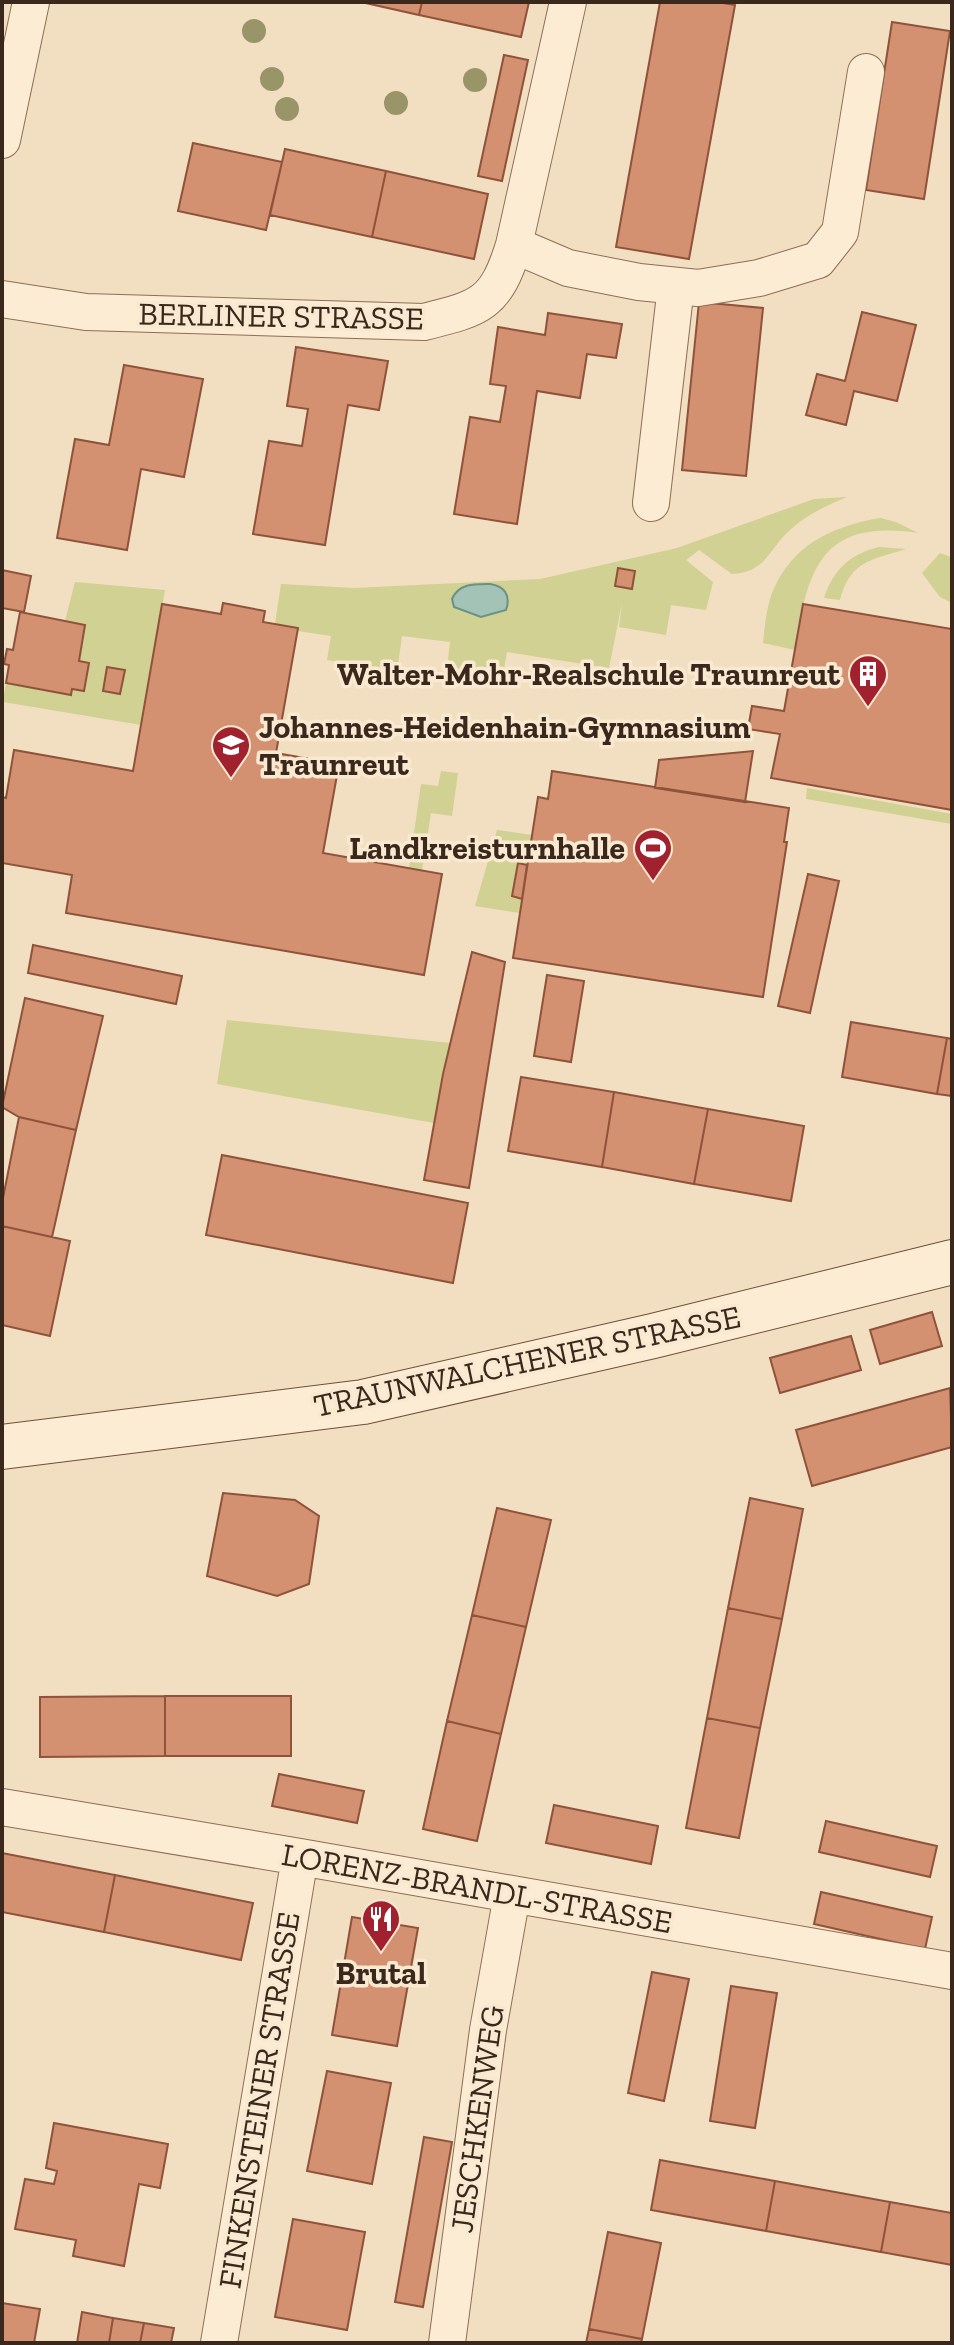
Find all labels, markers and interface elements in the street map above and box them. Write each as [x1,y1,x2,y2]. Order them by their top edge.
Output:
street label: BERLINER STRASSE [138,295,424,337]
building icon: Walter-Mohr-Realschule Traunreut [847,653,889,708]
place label: Walter-Mohr-Realschule Traunreut [337,655,840,693]
place label: Johannes-Heidenhain-Gymnasium Traunreut [259,708,751,783]
school or university icon: Johannes-Heidenhain-Gymnasium Traunreut [210,724,252,779]
sports icon: Landkreisturnhalle [632,827,674,882]
place label: Landkreisturnhalle [349,829,625,867]
street label: TRAUNWALCHENER STRASSE [310,1297,744,1425]
street label: LORENZ-BRANDL-STRASSE [279,1835,675,1941]
restaurant icon: Brutal [360,1898,402,1953]
street label: FINKENSTEINER STRASSE [210,1909,308,2291]
place label: Brutal [336,1954,426,1992]
street label: JESCHKENWEG [442,2003,512,2235]

